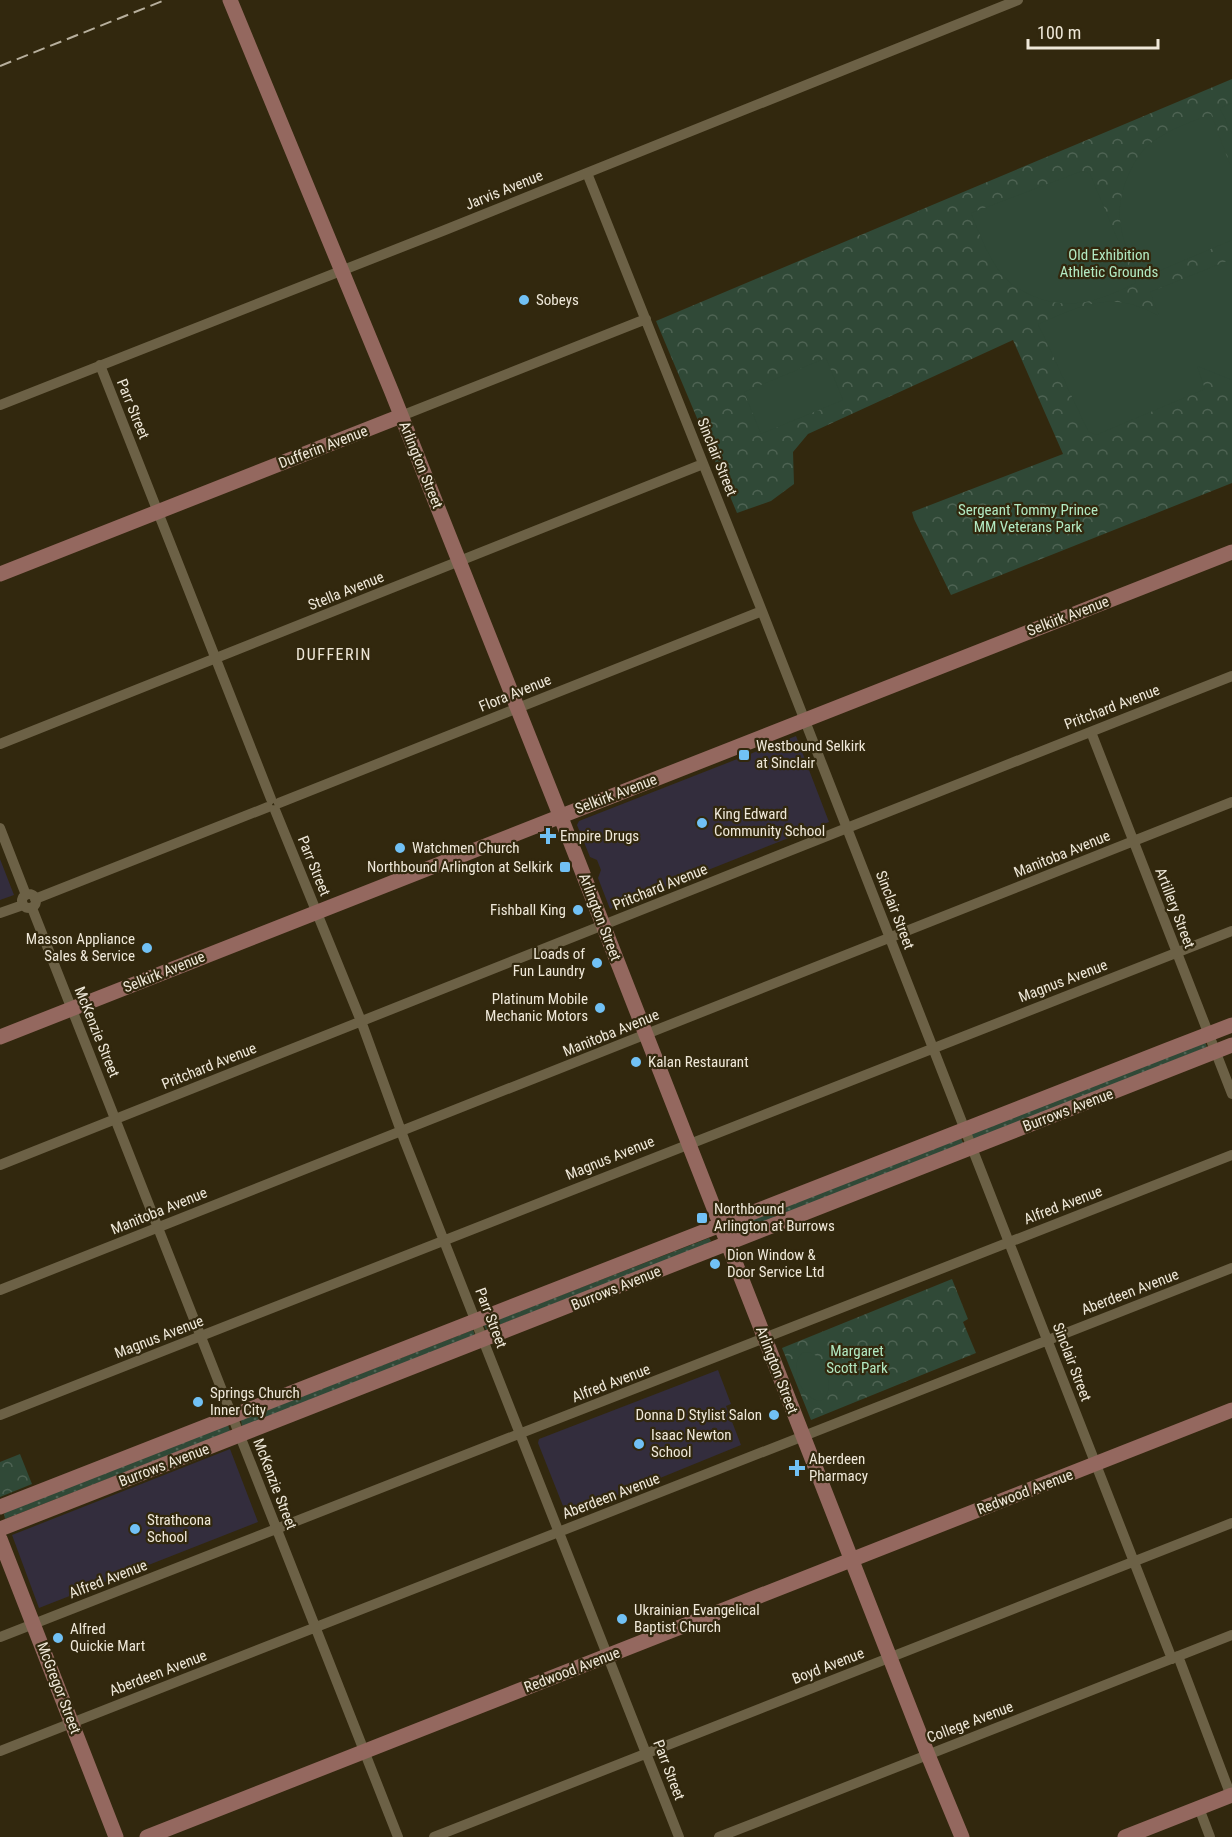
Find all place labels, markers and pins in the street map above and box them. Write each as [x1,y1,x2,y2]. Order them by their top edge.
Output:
place label: Sobeys [536,291,579,309]
marker: Sobeys [517,293,531,307]
place label: Westbound Selkirk at Sinclair [756,737,866,772]
marker: Westbound Selkirk at Sinclair [737,748,751,762]
place label: King Edward Community School [714,805,825,840]
marker: King Edward Community School [695,816,709,830]
place label: Empire Drugs [560,827,639,845]
marker: Empire Drugs [541,829,555,843]
place label: Watchmen Church [412,839,520,857]
marker: Watchmen Church [393,841,407,855]
place label: Northbound Arlington at Selkirk [367,858,553,876]
marker: Northbound Arlington at Selkirk [558,860,572,874]
place label: Fishball King [490,901,566,919]
marker: Fishball King [571,903,585,917]
place label: Masson Appliance Sales & Service [26,930,135,965]
marker: Masson Appliance Sales & Service [140,941,154,955]
place label: Loads of Fun Laundry [513,945,585,980]
marker: Loads of Fun Laundry [590,956,604,970]
place label: Platinum Mobile Mechanic Motors [485,990,588,1025]
marker: Platinum Mobile Mechanic Motors [593,1001,607,1015]
place label: Kalan Restaurant [648,1053,749,1071]
marker: Kalan Restaurant [629,1055,643,1069]
place label: Northbound Arlington at Burrows [714,1200,835,1235]
marker: Northbound Arlington at Burrows [695,1211,709,1225]
place label: Dion Window & Door Service Ltd [727,1246,824,1281]
marker: Dion Window & Door Service Ltd [708,1257,722,1271]
place label: Springs Church Inner City [210,1384,300,1419]
marker: Springs Church Inner City [191,1395,205,1409]
place label: Donna D Stylist Salon [635,1406,762,1424]
marker: Donna D Stylist Salon [767,1408,781,1422]
place label: Isaac Newton School [651,1426,732,1461]
marker: Isaac Newton School [632,1437,646,1451]
place label: Aberdeen Pharmacy [809,1450,868,1485]
marker: Aberdeen Pharmacy [790,1461,804,1475]
place label: Strathcona School [147,1511,211,1546]
marker: Strathcona School [128,1522,142,1536]
place label: Ukrainian Evangelical Baptist Church [634,1601,760,1636]
marker: Ukrainian Evangelical Baptist Church [615,1612,629,1626]
place label: Alfred Quickie Mart [70,1620,145,1655]
marker: Alfred Quickie Mart [51,1631,65,1645]

